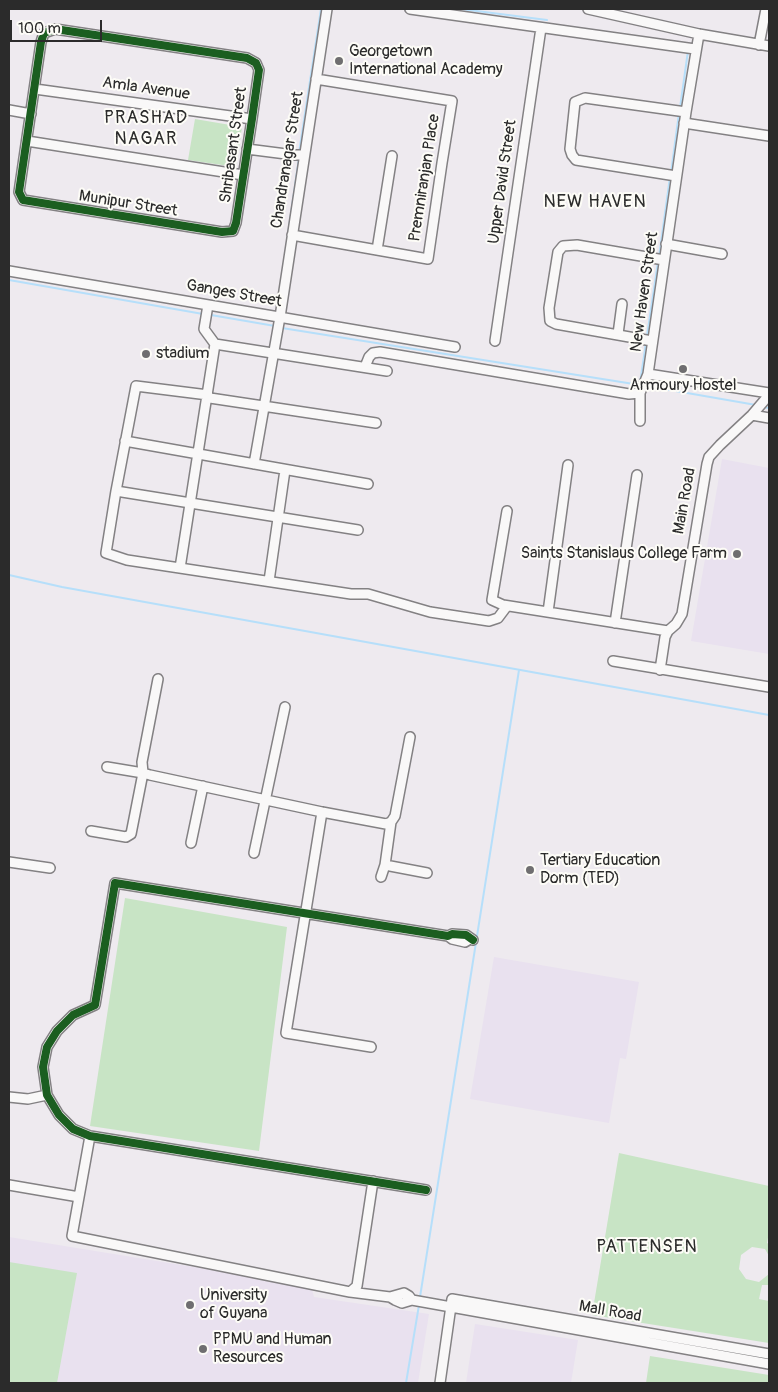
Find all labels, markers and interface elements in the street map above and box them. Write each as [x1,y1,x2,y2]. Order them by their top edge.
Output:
scale bar [12,10,105,42]
text: 100 m [18,19,61,38]
place label: Georgetown International Academy [349,42,503,80]
marker: Georgetown International Academy [333,55,345,67]
street label: Amla Avenue [101,73,191,105]
street label: Shribasant Street [216,86,252,204]
street label: Chandranagar Street [268,90,308,230]
district label: PRASHAD NAGAR [103,107,189,150]
street label: Premniranjan Place [405,113,445,243]
street label: Upper David Street [485,119,521,245]
street label: Munipur Street [77,187,179,221]
district label: NEW HAVEN [542,191,648,213]
street label: New Haven Street [627,231,663,353]
street label: Ganges Street [185,276,283,312]
place label: stadium [156,344,210,364]
marker: stadium [140,348,152,360]
marker: Armoury Hostel [677,363,689,375]
place label: Armoury Hostel [630,376,736,396]
street label: Main Road [670,466,700,536]
place label: Saints Stanislaus College Farm [521,544,727,564]
marker: Saints Stanislaus College Farm [731,548,743,560]
place label: Tertiary Education Dorm (TED) [540,851,660,889]
marker: Tertiary Education Dorm (TED) [524,864,536,876]
district label: PATTENSEN [595,1236,699,1258]
place label: University of Guyana [200,1286,268,1324]
street label: Mall Road [577,1297,643,1327]
marker: University of Guyana [184,1299,196,1311]
place label: PPMU and Human Resources [213,1330,331,1368]
marker: PPMU and Human Resources [197,1343,209,1355]

